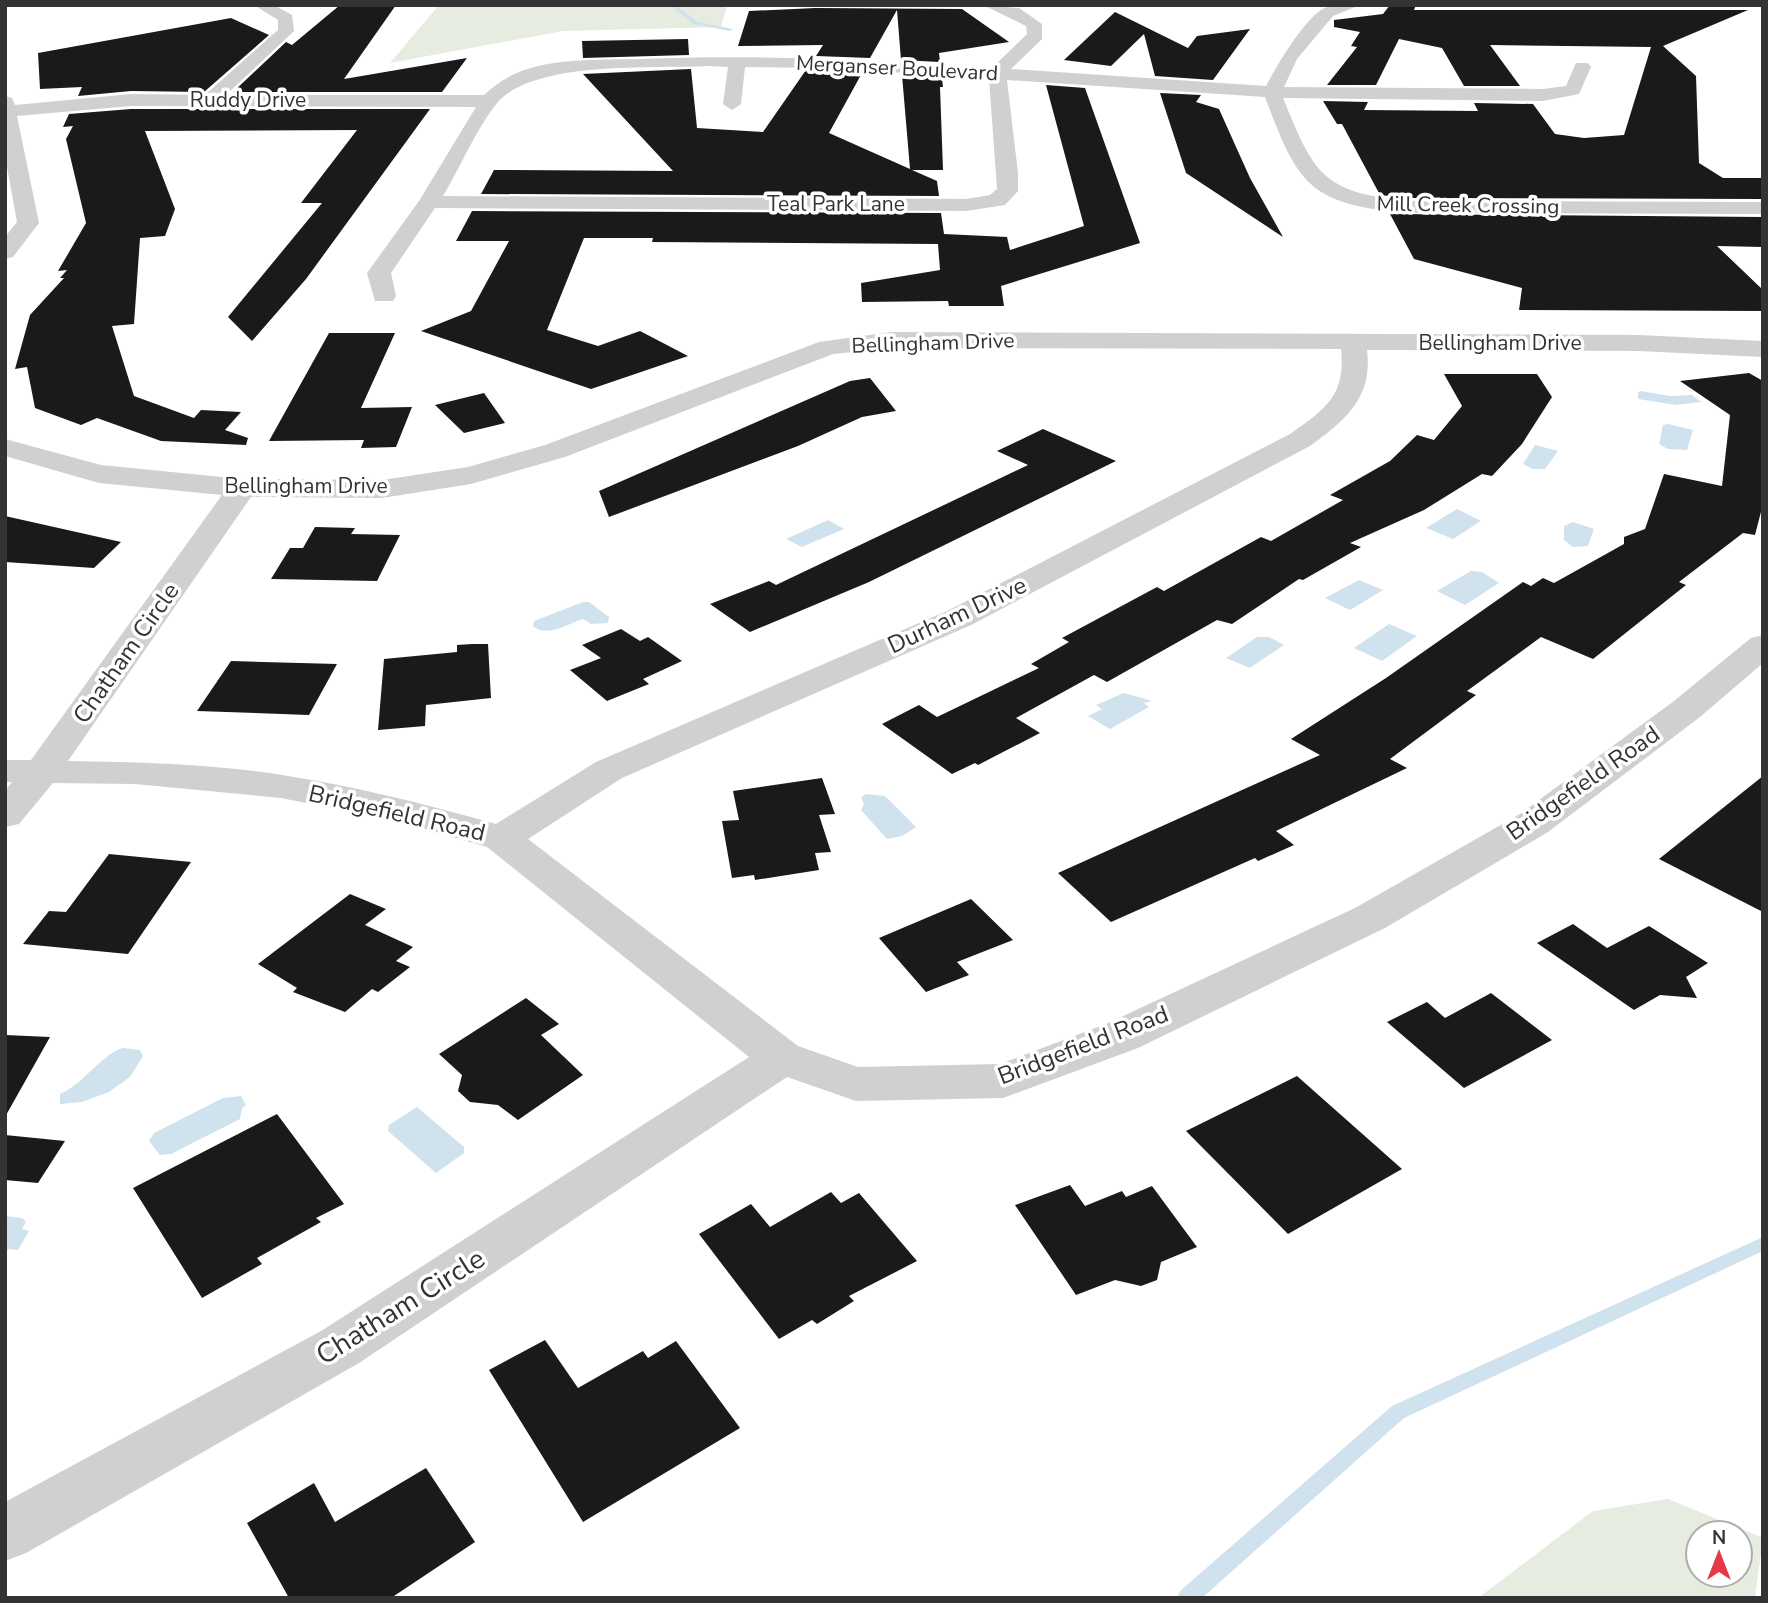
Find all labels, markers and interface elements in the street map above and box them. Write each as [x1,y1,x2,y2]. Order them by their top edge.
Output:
street label: Merganser Boulevard [795,49,999,87]
street label: Ruddy Drive [190,86,306,114]
street label: Mill Creek Crossing [1376,189,1560,221]
street label: Teal Park Lane [767,190,905,218]
street label: Bellingham Drive [851,326,1015,360]
street label: Bellingham Drive [1418,329,1582,357]
street label: Bellingham Drive [224,472,388,500]
street label: Durham Drive [882,569,1032,661]
street label: Chatham Circle [66,576,186,730]
street label: Bridgefield Road [1500,718,1666,848]
street label: Bridgefield Road [306,777,488,849]
street label: Bridgefield Road [993,998,1173,1092]
street label: Chatham Circle [309,1240,492,1374]
north arrow [1684,1519,1754,1589]
text: N [1712,1525,1726,1551]

